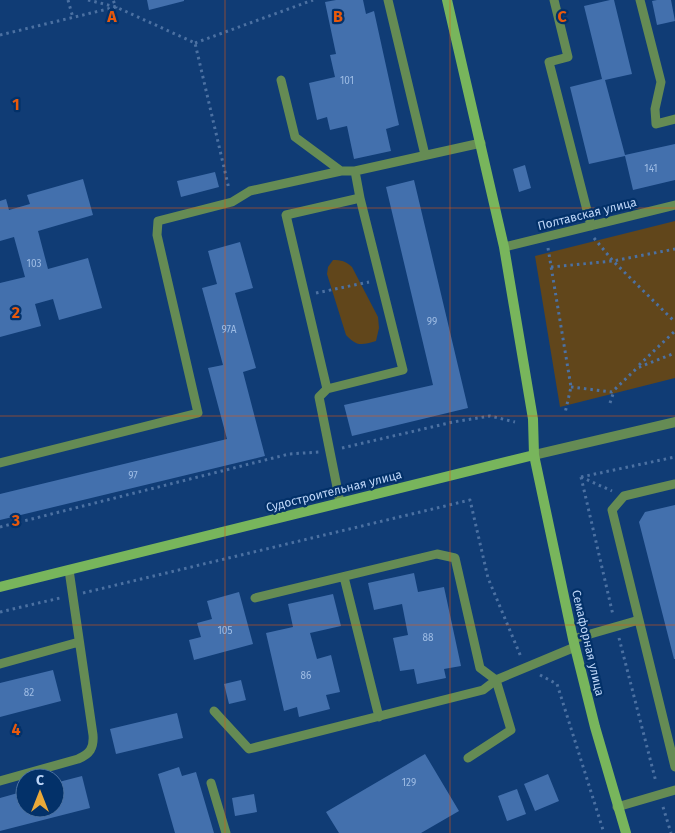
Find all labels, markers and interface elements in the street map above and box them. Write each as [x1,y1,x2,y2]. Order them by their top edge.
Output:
text: A [106,7,117,26]
text: B [333,7,343,26]
text: C [557,7,567,26]
house number: 101 [340,75,354,87]
text: 1 [12,95,20,114]
house number: 141 [644,163,658,175]
street label: Полтавская улица [536,195,638,233]
house number: 103 [27,258,41,270]
text: 2 [12,303,20,322]
house number: 99 [427,316,437,328]
house number: 97А [222,324,237,336]
street label: Судостроительная улица [265,467,403,515]
house number: 97 [128,470,138,482]
text: 3 [11,511,20,530]
street label: Семафорная улица [569,589,607,697]
house number: 105 [218,625,232,637]
house number: 88 [422,632,434,644]
house number: 86 [301,670,311,682]
house number: 82 [24,687,34,699]
text: 4 [11,720,21,739]
north arrow [15,768,65,818]
text: С [36,772,44,789]
house number: 129 [402,777,416,789]

